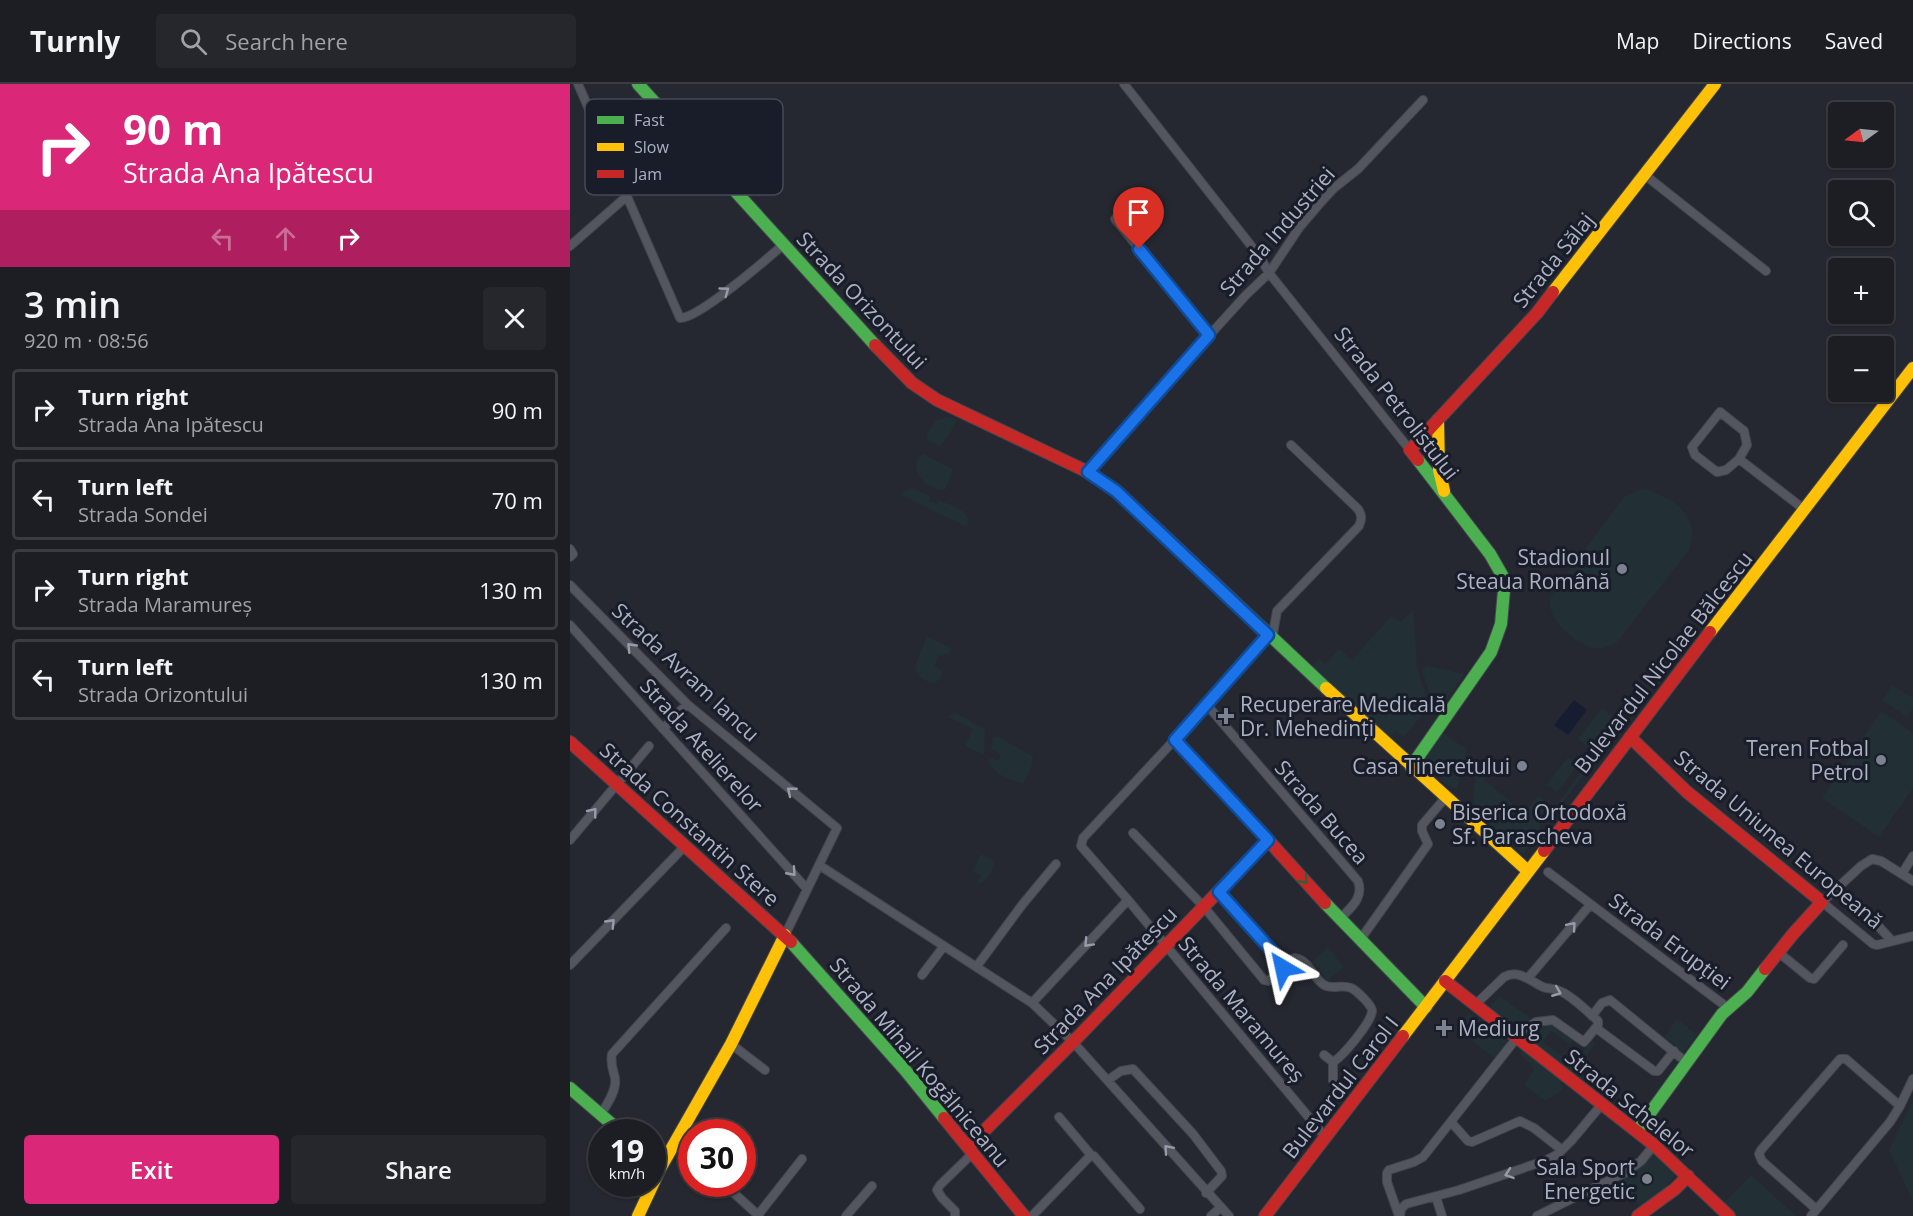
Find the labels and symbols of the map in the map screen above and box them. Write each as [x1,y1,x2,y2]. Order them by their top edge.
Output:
legend [585,99,783,195]
north arrow [1828,102,1894,168]
text: Fast [634,109,665,131]
text: Slow [634,136,669,158]
street label: Strada Industriei [1213,161,1341,301]
text: Jam [632,163,662,185]
pin [1113,187,1164,249]
street label: Strada Sălaj [1506,207,1600,313]
street label: Strada Orizontului [791,225,933,375]
one-way arrow [719,288,730,299]
street label: Strada Petrolistului [1328,321,1466,485]
place label: Stadionul Steaua Română [1456,543,1610,595]
street label: Bulevardul Nicolae Bălcescu [1568,545,1758,779]
marker: Stadionul Steaua Română [1615,562,1629,576]
street label: Strada Avram Iancu [606,596,766,748]
one-way arrow [627,643,638,654]
street label: Strada Atelierelor [634,672,770,818]
place label: Recuperare Medicală Dr. Mehedinți [1240,690,1446,742]
marker: Recuperare Medicală Dr. Mehedinți [1217,707,1235,725]
place label: Teren Fotbal Petrol [1746,734,1869,786]
street label: Strada Constantin Stere [594,736,786,912]
street label: Strada Uniunea Europeană [1669,743,1889,935]
place label: Casa Tineretului [1352,752,1510,780]
marker: Teren Fotbal Petrol [1874,753,1888,767]
street label: Strada Bucea [1269,754,1375,870]
marker: Casa Tineretului [1515,759,1529,773]
one-way arrow [787,787,798,798]
place label: Biserica Ortodoxă Sf. Parascheva [1452,798,1627,850]
one-way arrow [585,808,596,819]
marker: Biserica Ortodoxă Sf. Parascheva [1433,817,1447,831]
one-way arrow [785,865,796,876]
one-way arrow [1297,873,1308,883]
street label: Strada Erupției [1604,886,1736,996]
street label: Strada Ana Ipătescu [1027,900,1183,1060]
one-way arrow [603,919,614,930]
one-way arrow [1565,922,1576,933]
street label: Strada Maramureș [1173,930,1311,1088]
one-way arrow [1084,936,1095,946]
position arrow [1251,936,1315,1000]
street label: Strada Mihail Kogălniceanu [824,951,1016,1173]
one-way arrow [1551,985,1562,997]
street label: Bulevardul Carol I [1276,1010,1404,1164]
place label: Mediurg [1458,1014,1540,1042]
marker: Mediurg [1435,1019,1453,1037]
street label: Strada Schelelor [1559,1042,1701,1164]
speed limit sign: 30 [678,1119,756,1197]
one-way arrow [1164,1145,1175,1155]
place label: Sala Sport Energetic [1536,1153,1635,1205]
one-way arrow [1504,1166,1515,1179]
marker: Sala Sport Energetic [1640,1172,1654,1186]

